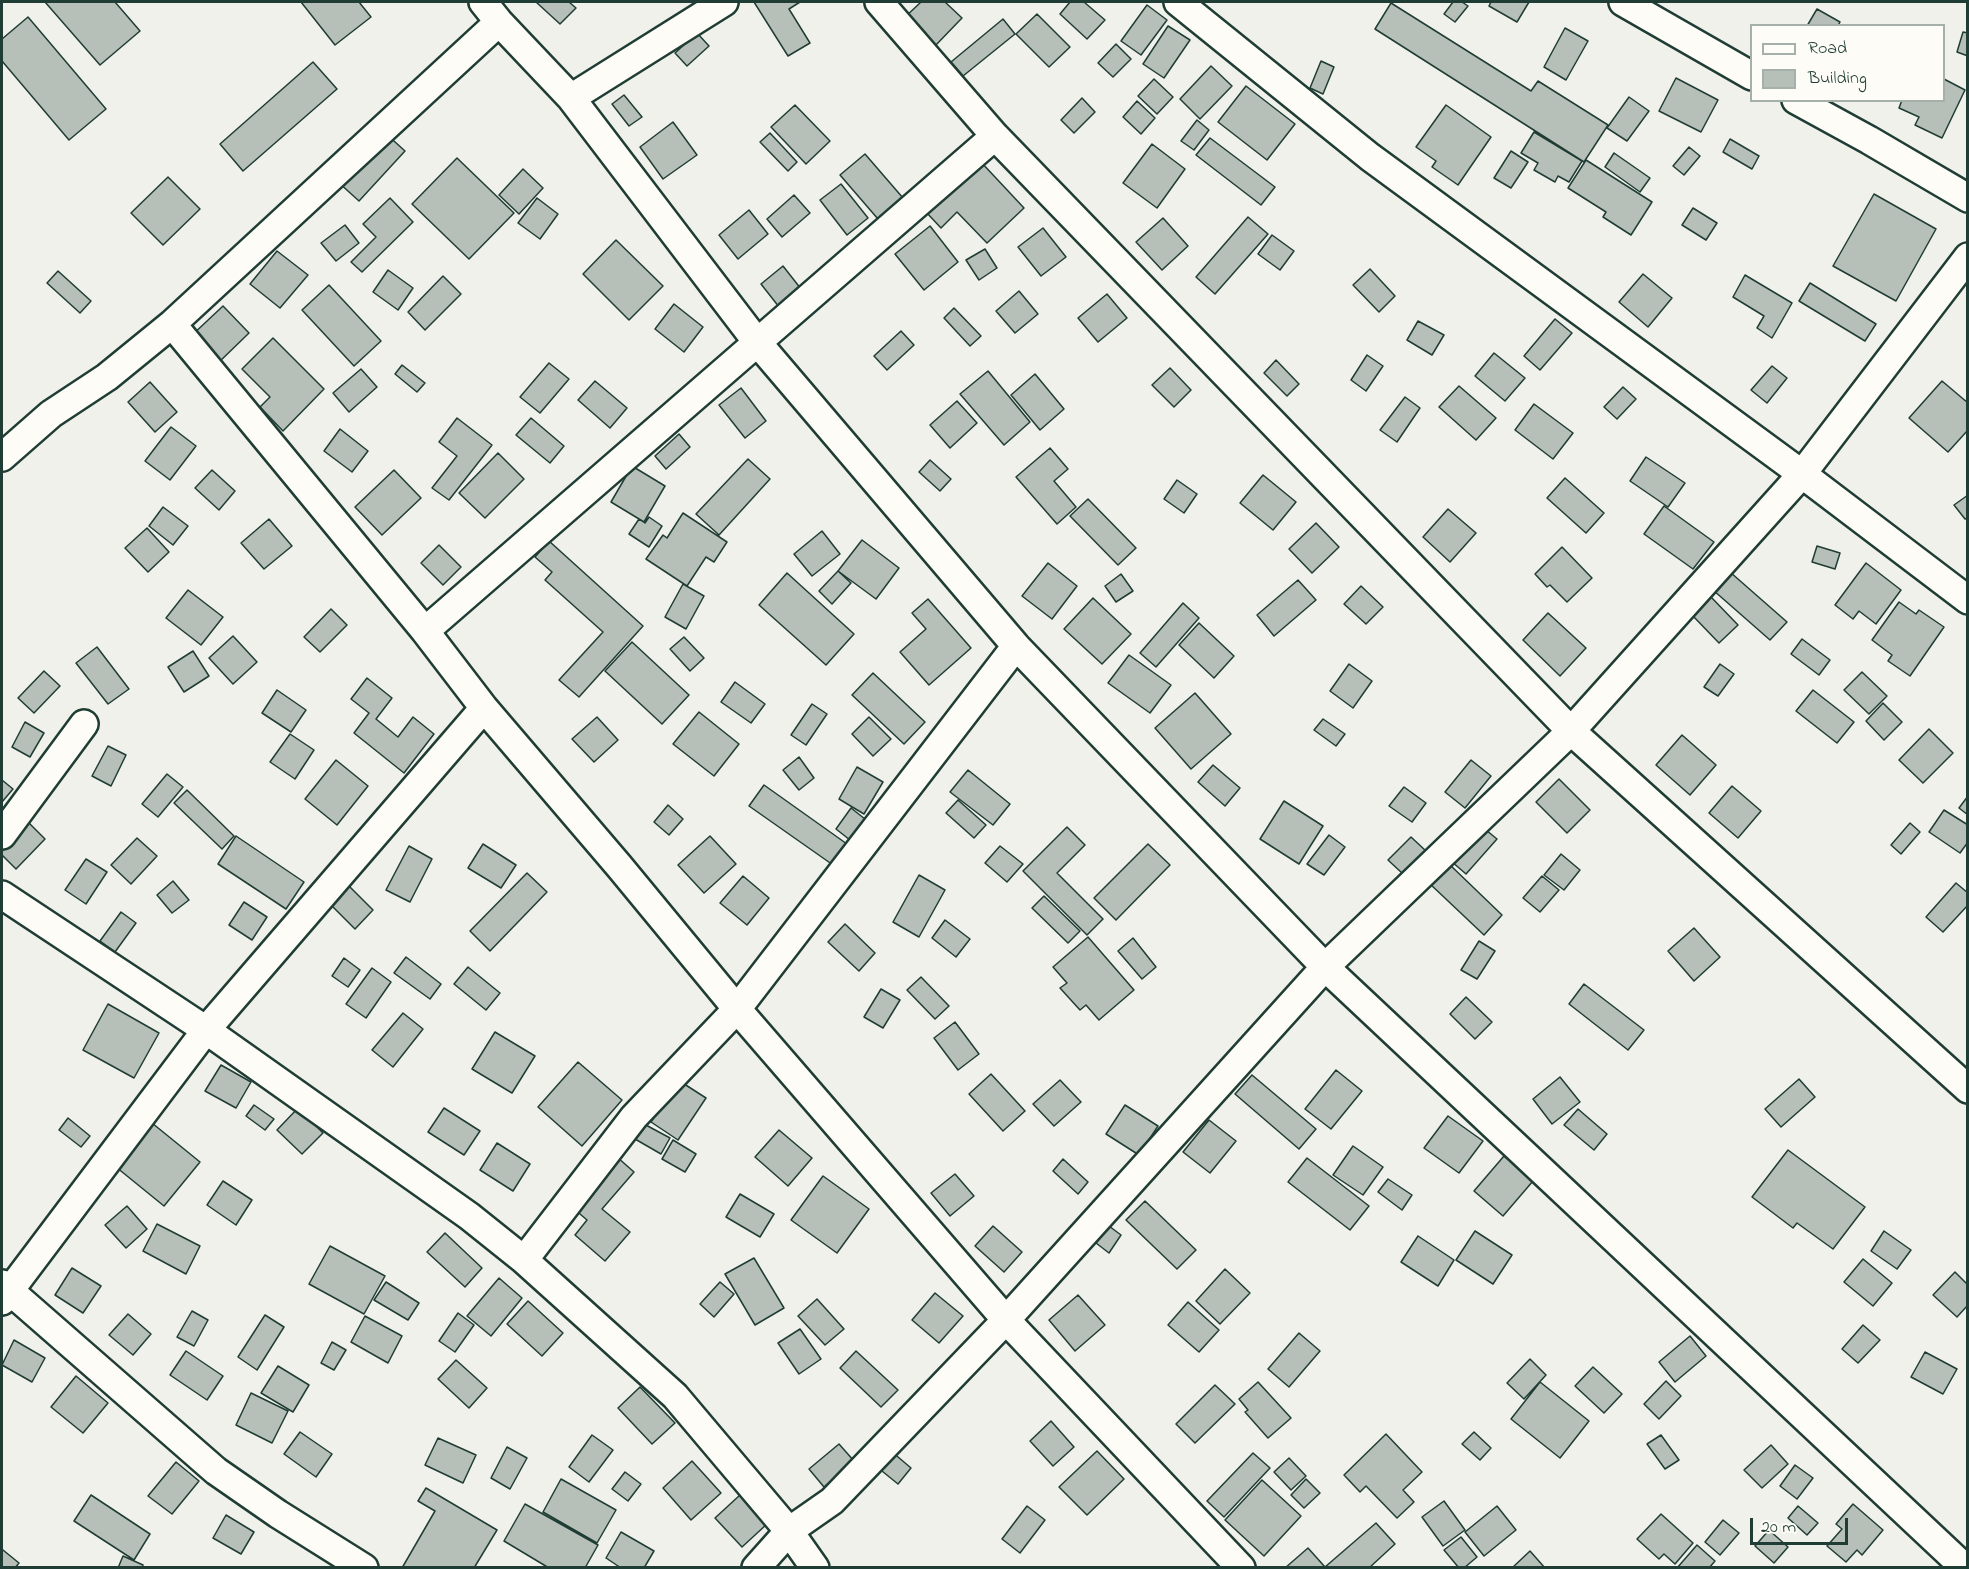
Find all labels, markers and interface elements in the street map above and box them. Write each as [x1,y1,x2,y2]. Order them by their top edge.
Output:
legend [1750,24,1945,102]
text: Road [1808,36,1847,62]
text: Building [1808,66,1867,92]
scale bar [1753,1506,1850,1544]
text: 20 m [1761,1515,1796,1541]

